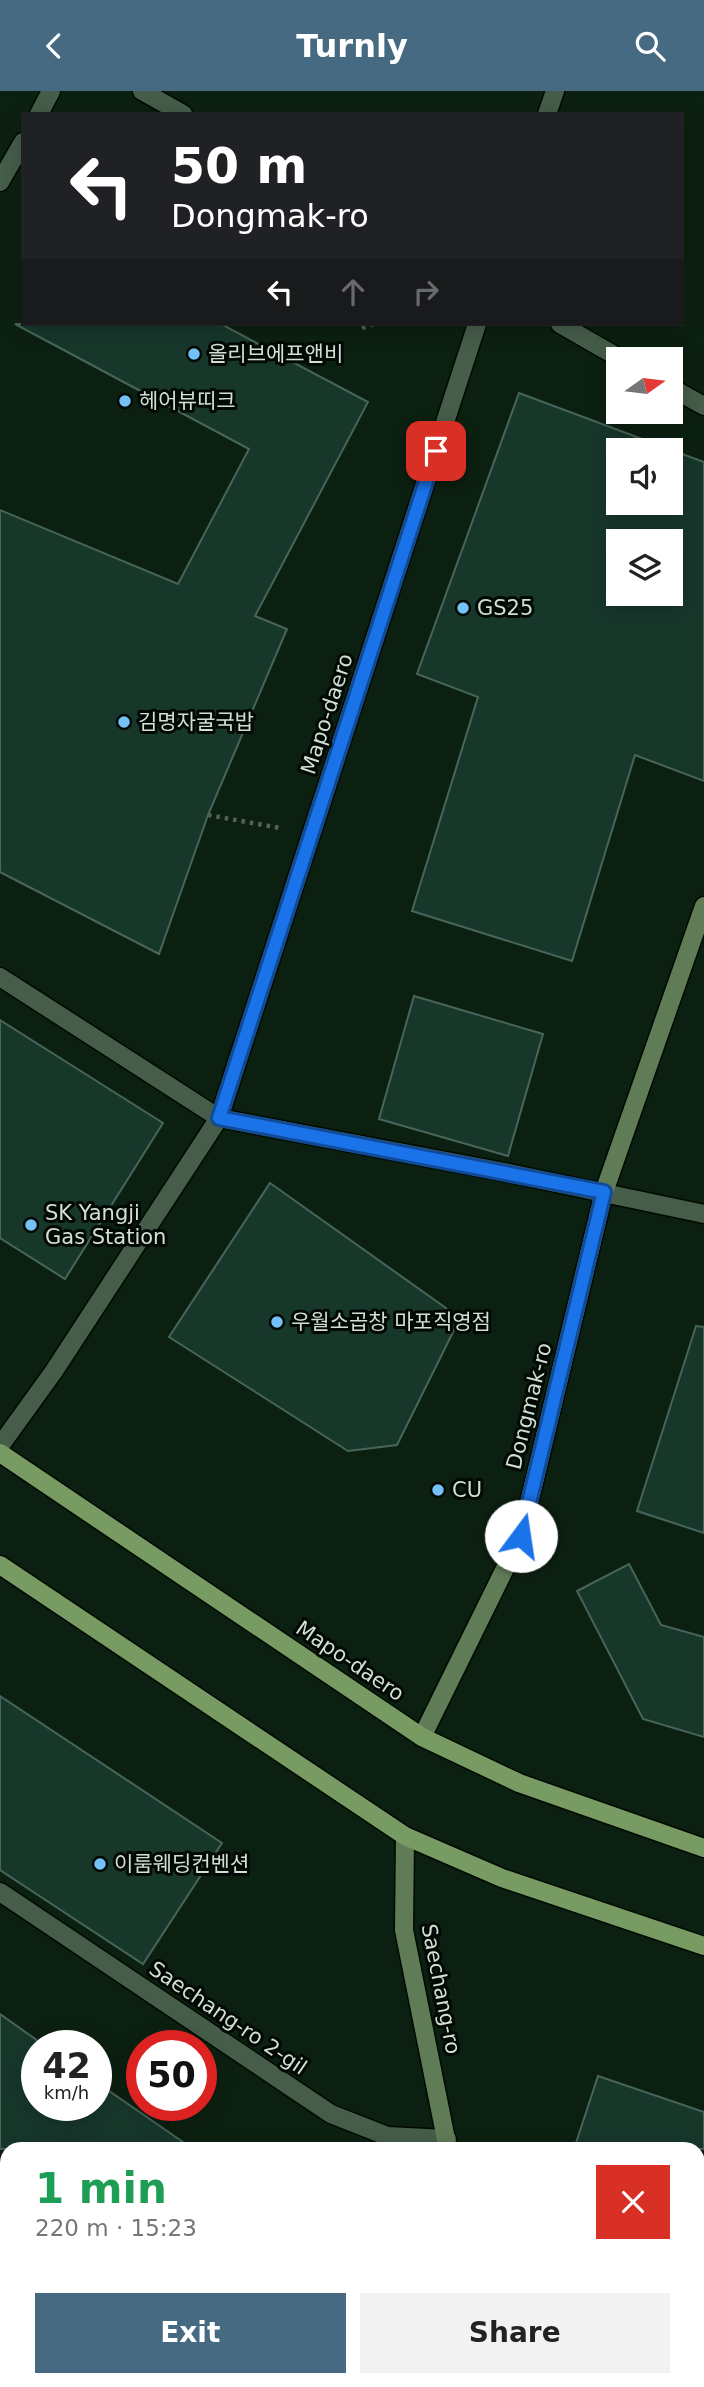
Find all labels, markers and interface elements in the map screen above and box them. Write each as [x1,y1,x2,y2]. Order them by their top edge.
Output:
icon: back [35,27,73,65]
text: Turnly [296,27,408,65]
icon: search [631,27,669,65]
text: 50 m [171,138,307,195]
icon: left [56,140,147,231]
text: Dongmak-ro [171,197,369,235]
icon: left [261,273,299,311]
icon: ahead [334,273,372,311]
icon: right [407,273,445,311]
place label: 올리브에프앤비 [208,342,343,366]
marker: 올리브에프앤비 [186,346,202,362]
north arrow [606,347,682,423]
map controls [606,347,683,606]
place label: 헤어뷰띠크 [139,389,236,413]
marker: 헤어뷰띠크 [117,393,133,409]
pin [406,421,466,481]
icon: arrive [417,432,455,470]
button: sound [606,438,683,515]
button: layers [606,529,683,606]
place label: GS25 [477,596,533,620]
marker: GS25 [455,600,471,616]
street label: Mapo-daero [296,651,358,777]
place label: 김명자굴국밥 [138,710,254,734]
marker: 김명자굴국밥 [116,714,132,730]
place label: SK Yangji Gas Station [45,1201,166,1249]
marker: SK Yangji Gas Station [23,1217,39,1233]
place label: 우월소곱창 마포직영점 [291,1310,491,1334]
marker: 우월소곱창 마포직영점 [269,1314,285,1330]
street label: Dongmak-ro [502,1340,556,1472]
place label: CU [452,1478,482,1502]
marker: CU [430,1482,446,1498]
position arrow [484,1499,558,1573]
street label: Mapo-daero [291,1616,409,1706]
place label: 이룸웨딩컨벤션 [114,1852,249,1876]
marker: 이룸웨딩컨벤션 [92,1856,108,1872]
street label: Saechang-ro [417,1922,465,2056]
street label: Saechang-ro 2-gil [145,1956,311,2080]
speed limit sign: 50 [126,2030,217,2121]
text: 42 [42,2046,91,2086]
text: km/h [44,2082,89,2103]
text: 1 min [35,2164,167,2213]
button: close [596,2165,670,2239]
text: 220 m · 15:23 [35,2215,197,2241]
button: Exit [35,2293,346,2373]
button: Share [360,2293,670,2373]

